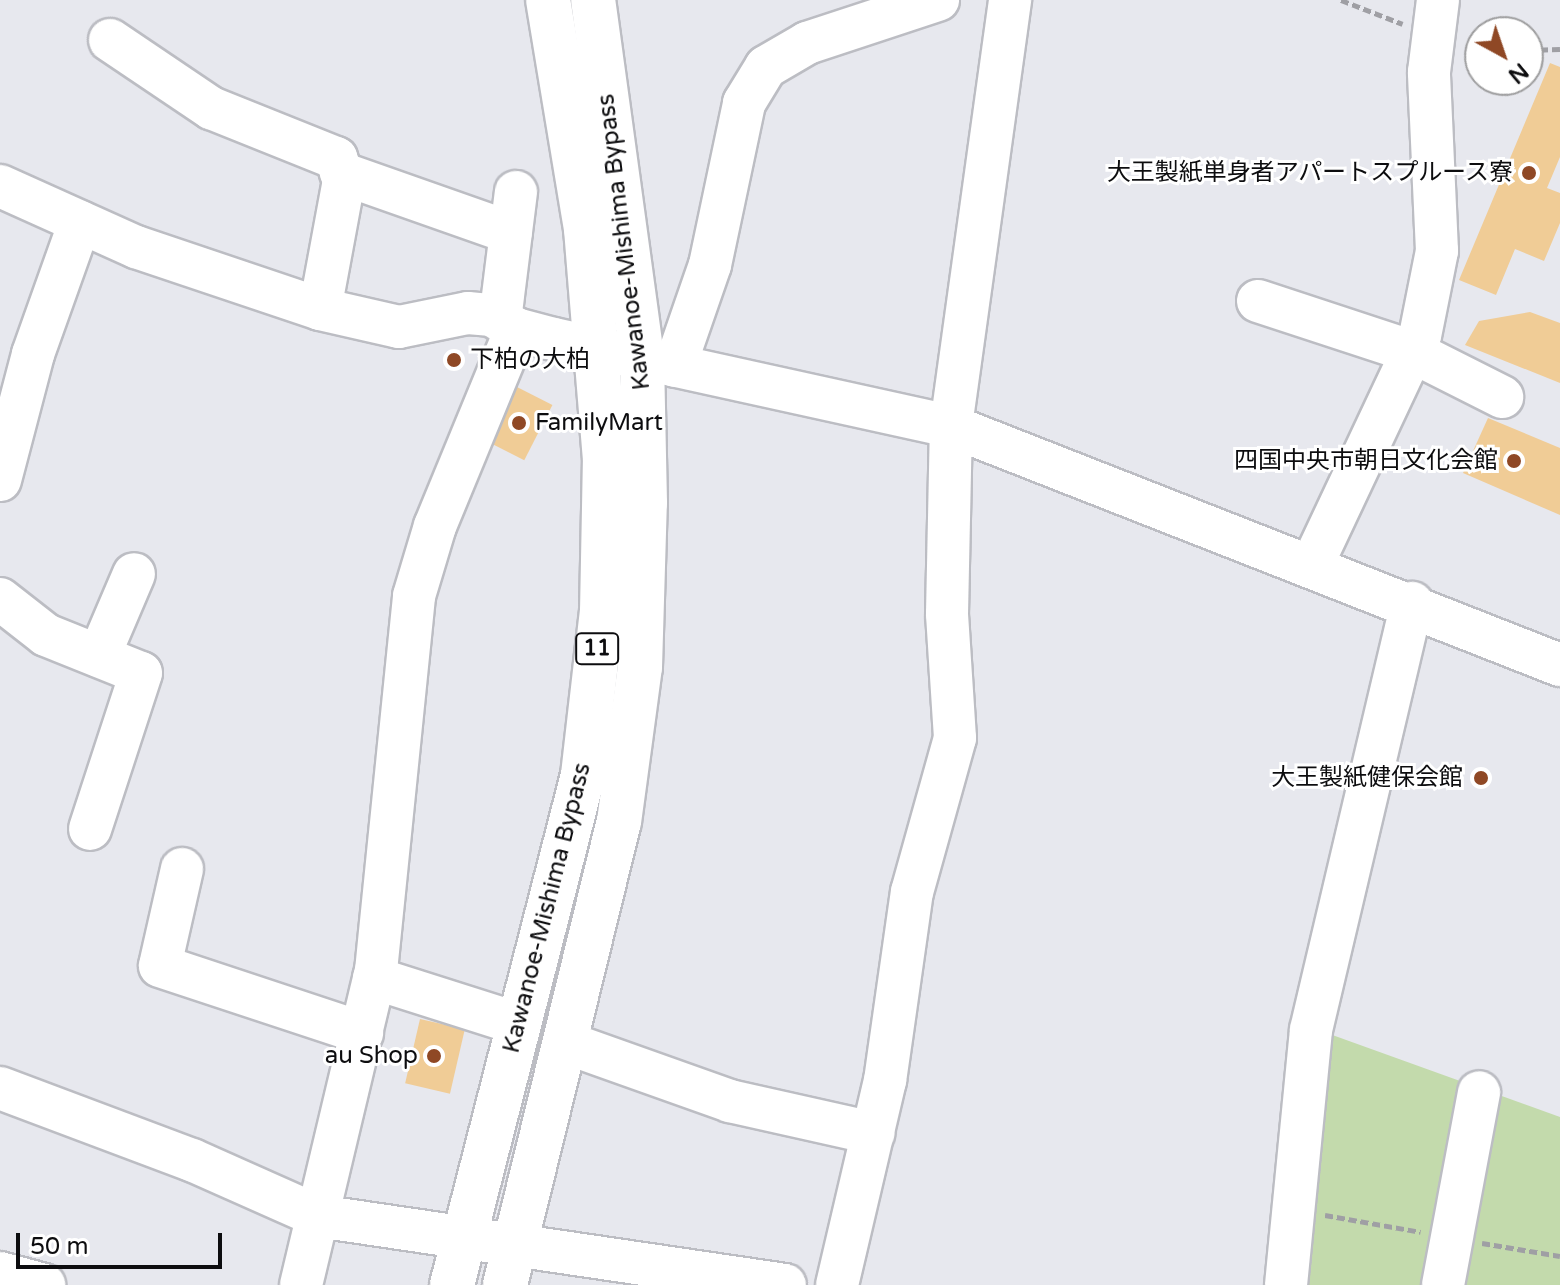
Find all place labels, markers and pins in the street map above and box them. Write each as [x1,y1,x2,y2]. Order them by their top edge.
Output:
place label: 大王製紙単身者アパートスプルース寮 [1105,159,1513,187]
marker: 大王製紙単身者アパートスプルース寮 [1520,164,1538,182]
place label: 下柏の大柏 [470,346,590,374]
marker: 下柏の大柏 [445,351,463,369]
place label: FamilyMart [535,409,663,437]
marker: FamilyMart [510,414,528,432]
place label: 四国中央市朝日文化会館 [1234,447,1498,475]
marker: 四国中央市朝日文化会館 [1505,452,1523,470]
place label: 大王製紙健保会館 [1271,764,1463,792]
marker: 大王製紙健保会館 [1470,767,1492,789]
place label: au Shop [325,1042,418,1070]
marker: au Shop [425,1047,443,1065]

